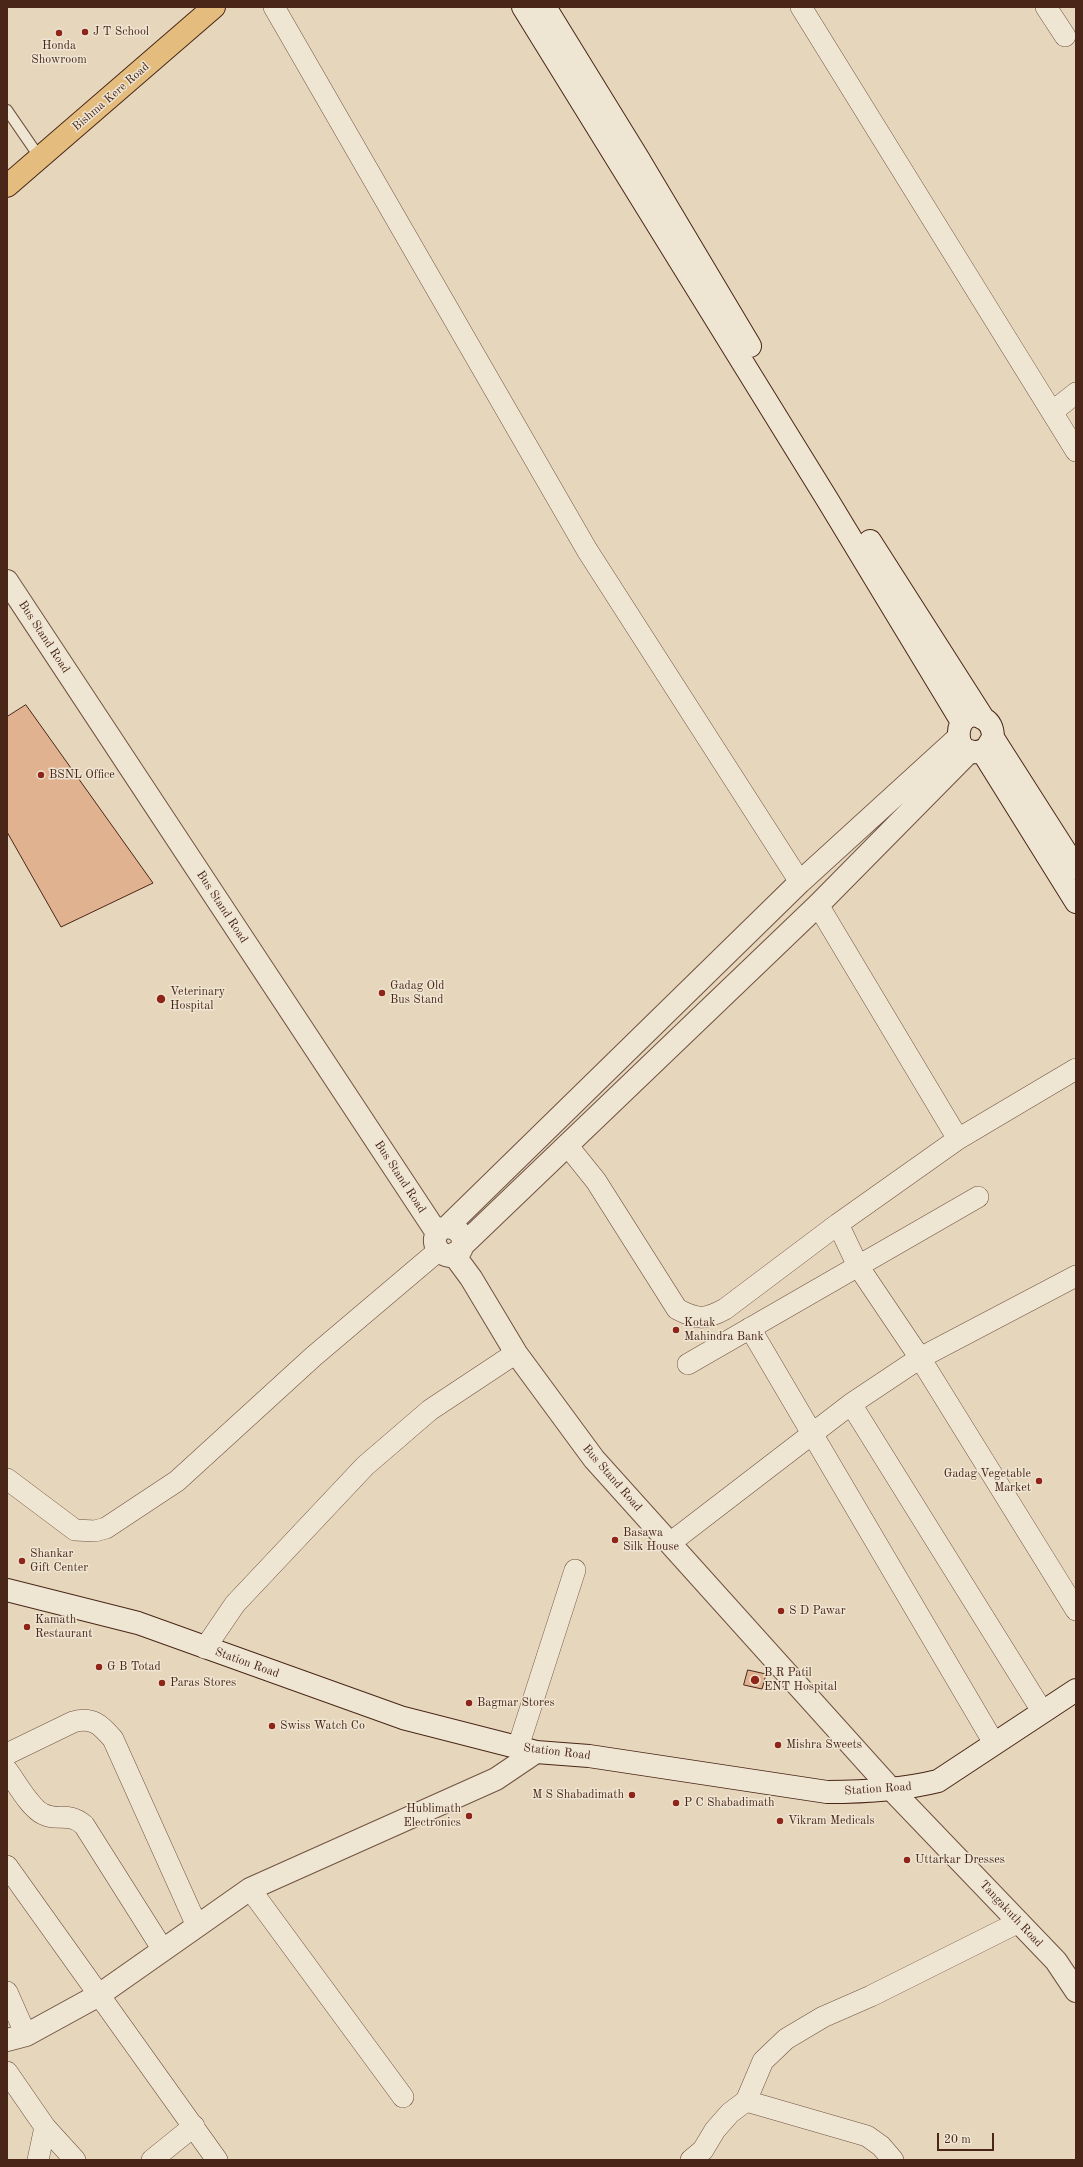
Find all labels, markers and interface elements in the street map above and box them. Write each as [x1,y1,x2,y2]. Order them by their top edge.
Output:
place label: J T School [93,25,149,39]
marker: J T School [80,27,90,37]
marker: Honda Showroom [54,28,64,38]
place label: Honda Showroom [31,39,87,67]
street label: Bishma Kere Road [70,60,152,134]
street label: Bus Stand Road [15,598,73,676]
place label: BSNL Office [49,768,115,782]
marker: BSNL Office [36,770,46,780]
street label: Bus Stand Road [193,868,251,946]
place label: Gadag Old Bus Stand [390,979,445,1007]
place label: Veterinary Hospital [170,985,225,1013]
marker: Gadag Old Bus Stand [377,988,387,998]
marker: Veterinary Hospital [155,993,167,1005]
street label: Bus Stand Road [371,1138,429,1216]
place label: Kotak Mahindra Bank [684,1316,764,1344]
marker: Kotak Mahindra Bank [671,1325,681,1335]
street label: Bus Stand Road [579,1442,645,1514]
place label: Gadag Vegetable Market [944,1467,1031,1495]
marker: Gadag Vegetable Market [1034,1476,1044,1486]
place label: Basawa Silk House [623,1526,679,1554]
marker: Basawa Silk House [610,1535,620,1545]
place label: Shankar Gift Center [30,1547,88,1575]
marker: Shankar Gift Center [17,1556,27,1566]
place label: S D Pawar [789,1604,846,1618]
marker: S D Pawar [776,1606,786,1616]
place label: Kamath Restaurant [35,1613,92,1641]
marker: Kamath Restaurant [22,1622,32,1632]
street label: Station Road [213,1645,281,1681]
place label: G B Totad [107,1660,161,1674]
marker: G B Totad [94,1662,104,1672]
place label: B R Patil ENT Hospital [764,1666,837,1694]
marker: B R Patil ENT Hospital [749,1674,761,1686]
place label: Paras Stores [170,1676,236,1690]
marker: Paras Stores [157,1678,167,1688]
place label: Bagmar Stores [477,1696,555,1710]
marker: Bagmar Stores [464,1698,474,1708]
place label: Swiss Watch Co [280,1719,365,1733]
marker: Swiss Watch Co [267,1721,277,1731]
place label: Mishra Sweets [786,1738,862,1752]
marker: Mishra Sweets [773,1740,783,1750]
street label: Station Road [523,1741,591,1763]
street label: Station Road [844,1779,912,1799]
place label: M S Shabadimath [532,1788,624,1802]
marker: M S Shabadimath [627,1790,637,1800]
place label: P C Shabadimath [684,1796,775,1810]
marker: P C Shabadimath [671,1798,681,1808]
place label: Hublimath Electronics [403,1802,461,1830]
marker: Hublimath Electronics [464,1811,474,1821]
place label: Vikram Medicals [788,1814,875,1828]
marker: Vikram Medicals [775,1816,785,1826]
place label: Uttarkar Dresses [915,1853,1005,1867]
marker: Uttarkar Dresses [902,1855,912,1865]
street label: Tangakuth Road [976,1878,1046,1950]
scale bar [939,2125,996,2151]
text: 20 m [944,2134,971,2146]

